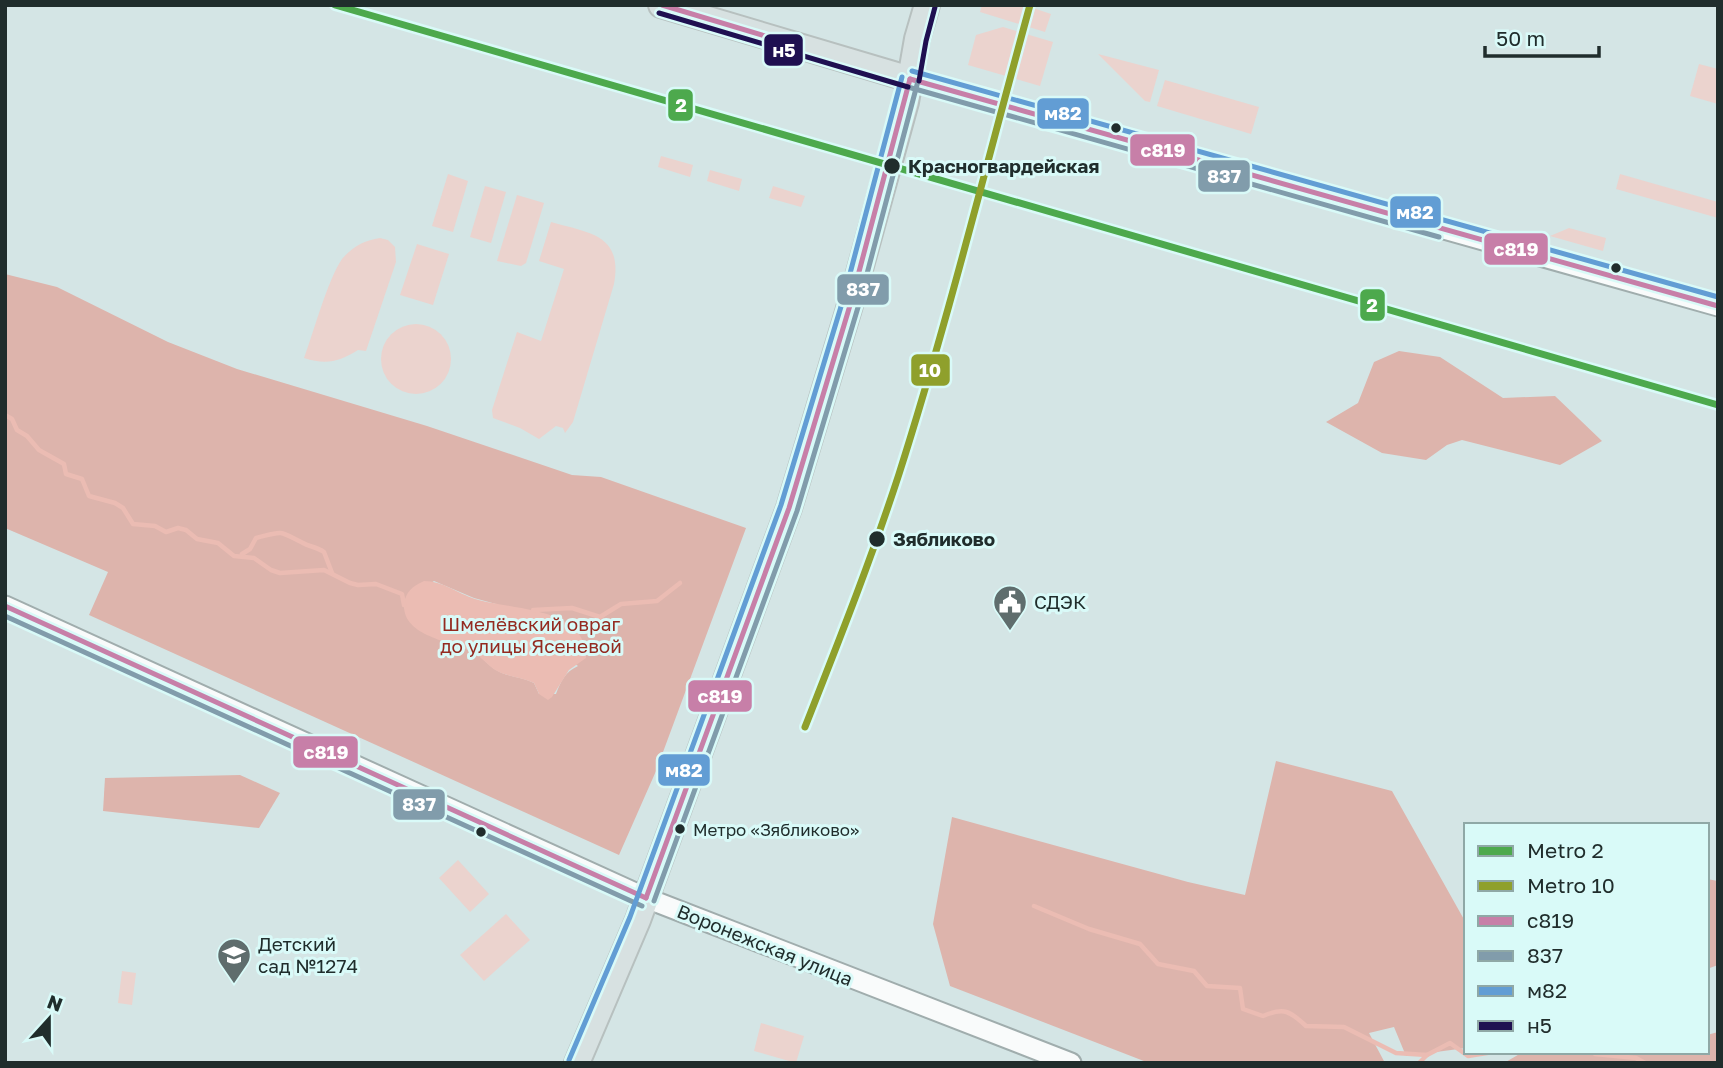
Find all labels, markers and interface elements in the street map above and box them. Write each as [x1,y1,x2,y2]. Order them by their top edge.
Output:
scale bar [1485,14,1599,58]
text: 50 m [1496,25,1545,51]
line badge: н5 [763,33,804,67]
text: н5 [772,38,796,61]
line badge: 2 [667,88,694,122]
text: 2 [675,93,687,116]
line badge: м82 [1036,97,1090,130]
text: м82 [1044,101,1082,124]
unlabelled marker [1109,121,1123,135]
line badge: с819 [1129,133,1196,167]
text: с819 [1141,138,1185,161]
place label: Красногвардейская [908,154,1099,177]
marker: Красногвардейская [882,156,902,176]
line badge: 837 [1197,159,1251,193]
text: 837 [1207,164,1241,187]
line badge: м82 [1389,195,1442,229]
text: м82 [1396,200,1434,223]
line badge: с819 [1483,232,1549,266]
text: с819 [1494,237,1538,260]
unlabelled marker [1609,261,1623,275]
line badge: 837 [836,273,890,306]
text: 837 [846,277,880,300]
line badge: 2 [1359,288,1386,322]
text: 2 [1366,293,1378,316]
line badge: 10 [910,353,951,387]
text: 10 [919,358,941,381]
place label: Зябликово [893,527,995,550]
marker: Зябликово [867,529,887,549]
public building icon: СДЭК [991,583,1029,632]
place label: СДЭК [1034,590,1086,613]
park label: Шмелёвский овраг до улицы Ясеневой [440,612,622,657]
line badge: с819 [687,679,753,713]
text: с819 [698,684,742,707]
line badge: с819 [292,735,359,769]
text: с819 [304,740,348,763]
line badge: м82 [657,753,711,787]
text: м82 [665,758,703,781]
line badge: 837 [392,788,446,821]
text: 837 [402,792,436,815]
place label: Метро «Зябликово» [693,819,859,840]
marker: Метро «Зябликово» [673,822,687,836]
legend [1464,823,1709,1054]
unlabelled marker [474,825,488,839]
text: Metro 2 [1527,837,1604,863]
text: Metro 10 [1527,872,1615,898]
street label: Воронежская улица [674,899,856,990]
text: с819 [1527,907,1574,933]
place label: Детский сад №1274 [258,932,358,977]
school or university icon: Детский сад №1274 [215,936,253,985]
text: 837 [1527,942,1563,968]
text: м82 [1527,977,1567,1003]
north arrow [14,984,84,1054]
text: N [44,989,66,1016]
text: н5 [1527,1012,1552,1038]

